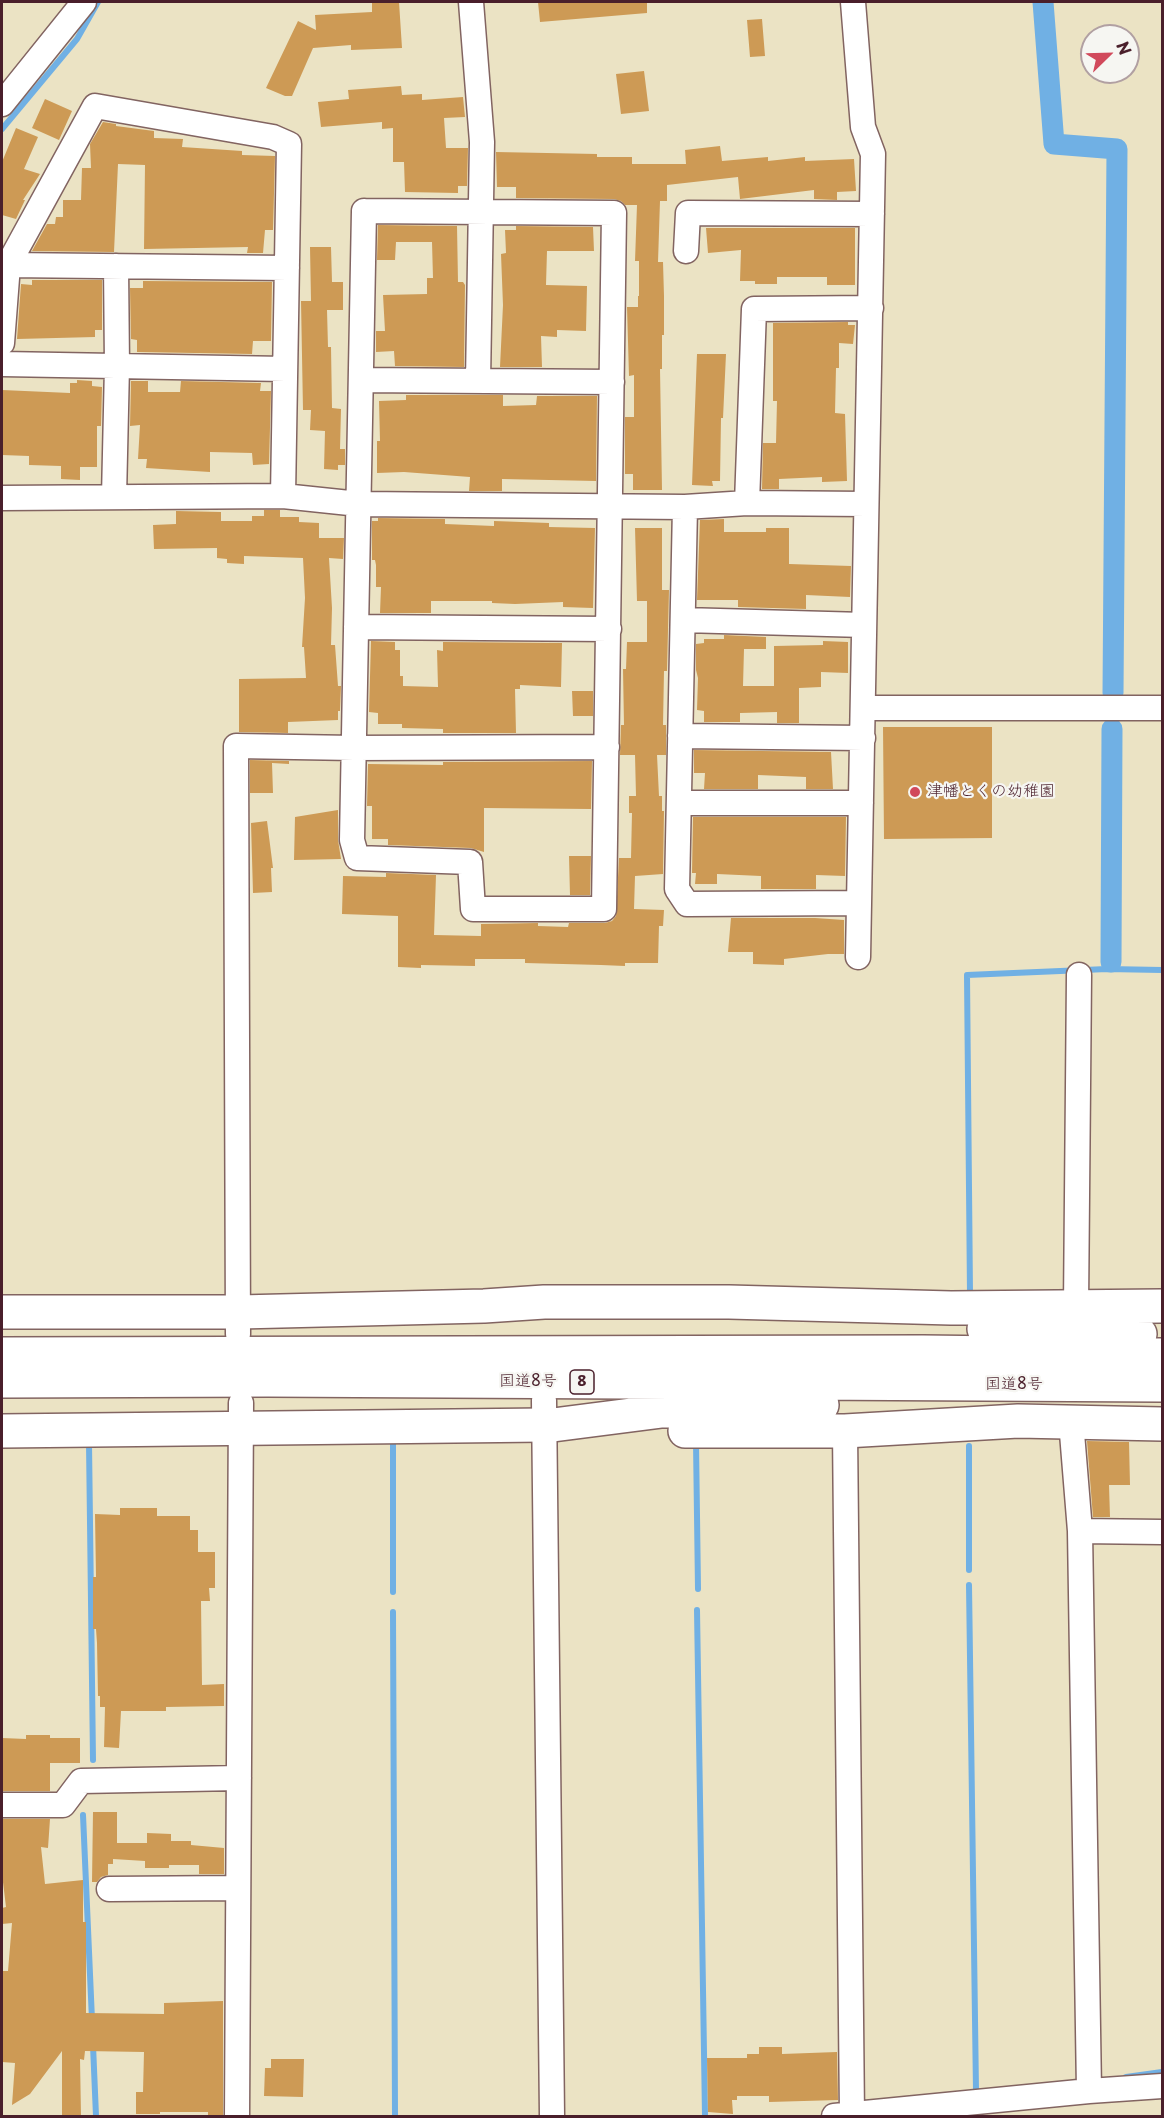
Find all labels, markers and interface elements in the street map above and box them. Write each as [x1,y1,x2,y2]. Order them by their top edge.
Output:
north arrow [1080,24,1140,84]
text: N [1111,37,1138,58]
place label: 津幡とくの幼稚園 [927,782,1055,802]
marker: 津幡とくの幼稚園 [908,785,922,799]
road number: 8 [570,1370,594,1394]
street label: 国道8号 [499,1372,557,1392]
street label: 国道8号 [985,1375,1043,1395]

